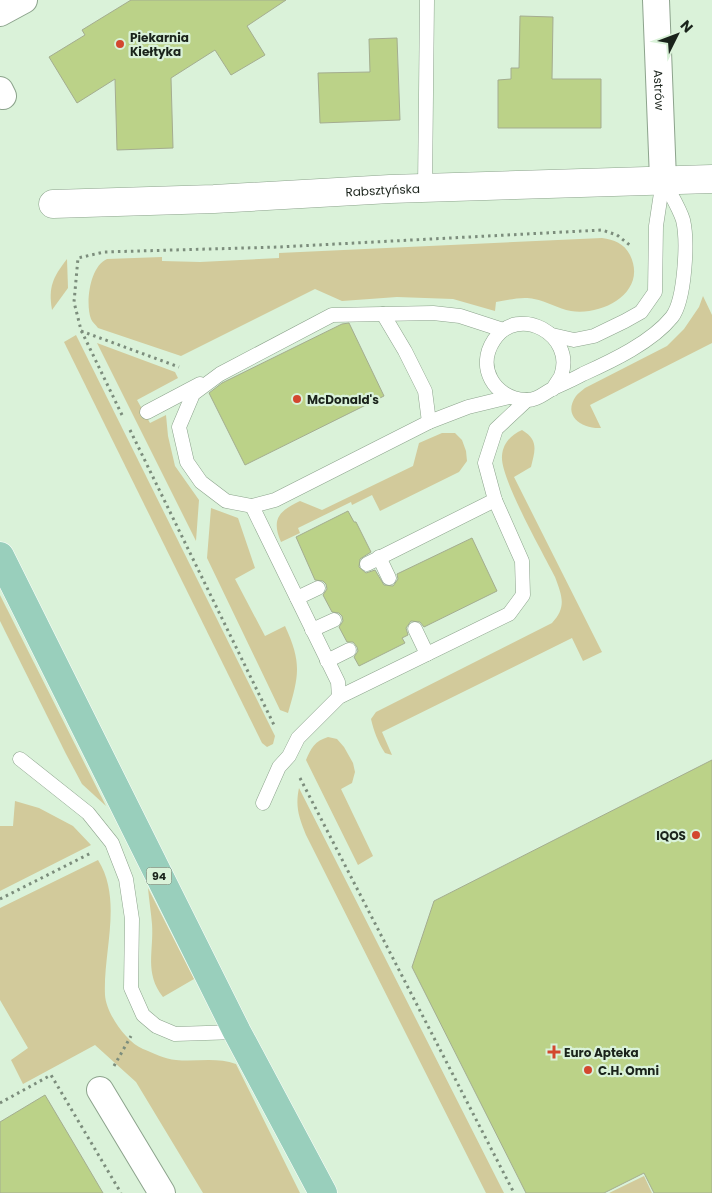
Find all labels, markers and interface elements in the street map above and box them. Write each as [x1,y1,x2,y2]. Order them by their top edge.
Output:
north arrow [652,10,702,60]
text: N [676,16,698,37]
place label: Piekarnia Kiełtyka [130,29,189,60]
marker: Piekarnia Kiełtyka [114,38,126,50]
street label: Astrów [650,69,669,111]
street label: Rabsztyńska [345,180,420,200]
place label: McDonald's [307,391,379,408]
marker: McDonald's [291,393,303,405]
place label: IQOS [656,827,686,844]
marker: IQOS [690,829,702,841]
road number: 94 [146,868,172,884]
place label: Euro Apteka [564,1044,639,1061]
marker: Euro Apteka [548,1046,560,1058]
place label: C.H. Omni [598,1062,659,1079]
marker: C.H. Omni [582,1064,594,1076]

